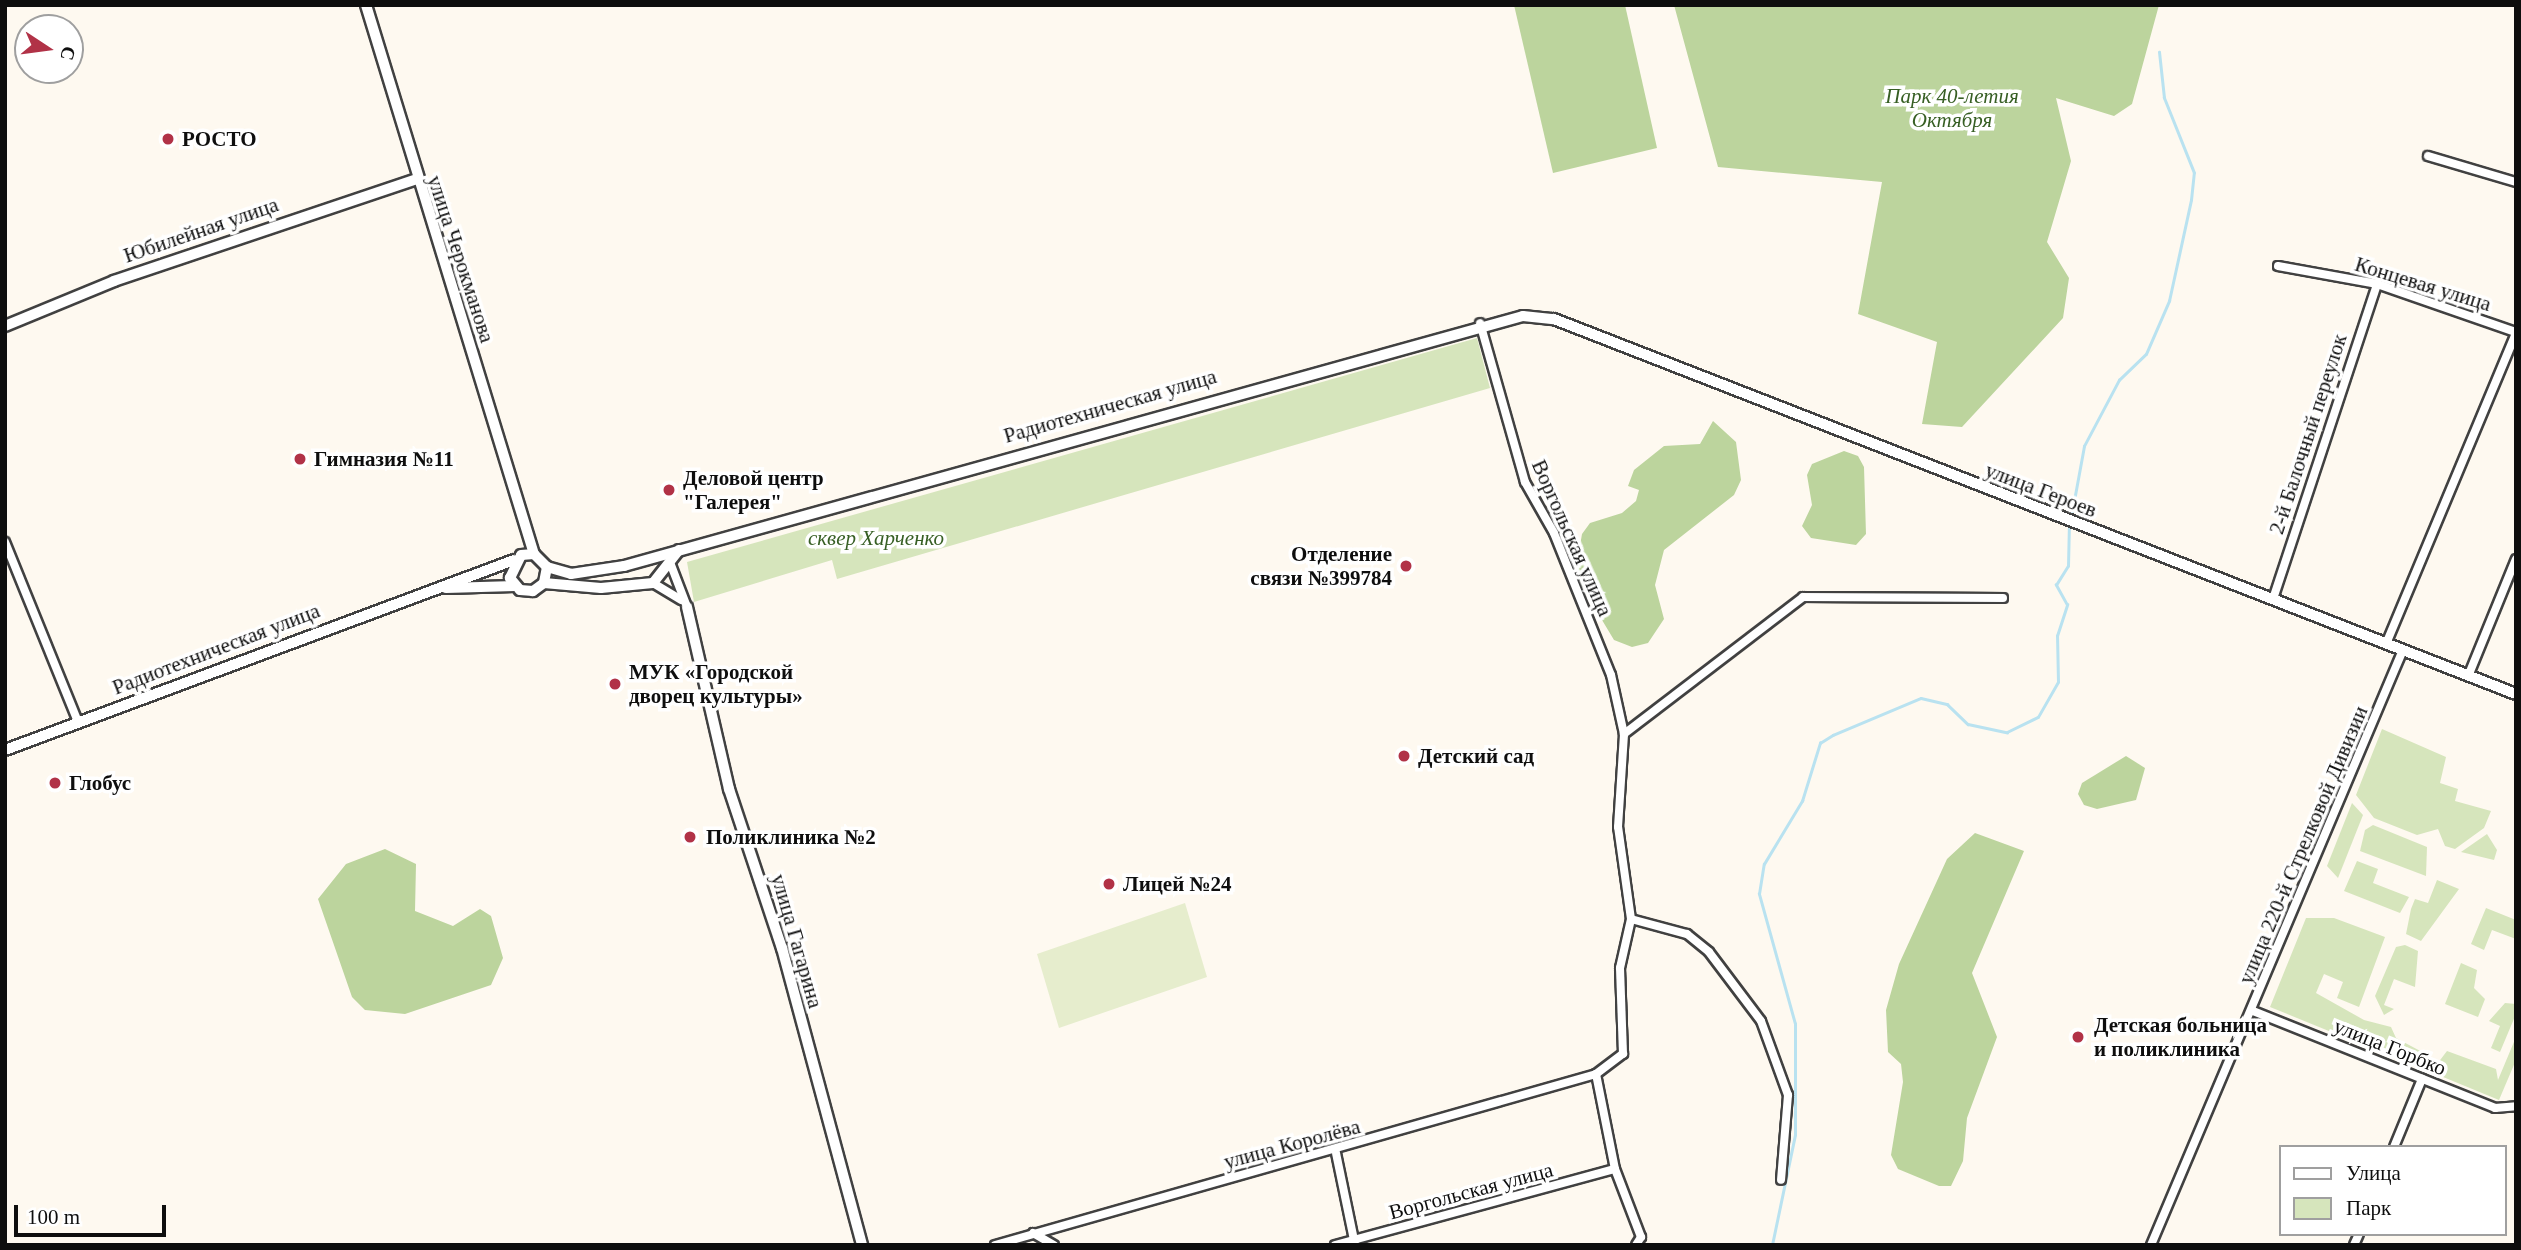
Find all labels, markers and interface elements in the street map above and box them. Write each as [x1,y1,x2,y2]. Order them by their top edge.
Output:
north arrow [14,14,84,84]
text: С [56,44,80,62]
park label: Парк 40-летия Октября [1885,83,2019,133]
place label: РОСТО [182,126,257,152]
marker: РОСТО [160,131,176,147]
street label: улица Черокманова [422,172,500,346]
street label: Юбилейная улица [120,192,282,268]
street label: Концевая улица [2352,251,2494,317]
street label: 2-й Балочный переулок [2264,331,2352,537]
street label: Радиотехническая улица [1001,364,1219,448]
place label: Гимназия №11 [314,446,454,472]
marker: Гимназия №11 [292,451,308,467]
street label: Воргольская улица [1526,456,1618,620]
street label: улица Героев [1982,457,2100,523]
place label: Деловой центр "Галерея" [683,465,824,515]
marker: Деловой центр "Галерея" [661,482,677,498]
park label: сквер Харченко [808,525,944,551]
place label: Отделение связи №399784 [1250,541,1392,591]
marker: Отделение связи №399784 [1398,558,1414,574]
street label: Радиотехническая улица [109,598,323,700]
place label: МУК «Городской дворец культуры» [629,659,803,709]
marker: МУК «Городской дворец культуры» [607,676,623,692]
street label: улица 220-й Стрелковой Дивизии [2233,702,2373,988]
place label: Детский сад [1418,743,1534,769]
marker: Детский сад [1396,748,1412,764]
place label: Глобус [69,770,131,796]
marker: Глобус [47,775,63,791]
place label: Поликлиника №2 [706,824,876,850]
marker: Поликлиника №2 [680,827,700,847]
street label: улица Гагарина [766,871,828,1011]
place label: Лицей №24 [1123,871,1232,897]
marker: Лицей №24 [1101,876,1117,892]
place label: Детская больница и поликлиника [2094,1012,2267,1062]
street label: улица Горбко [2330,1013,2450,1081]
marker: Детская больница и поликлиника [2068,1027,2088,1047]
street label: улица Королёва [1221,1114,1363,1174]
legend [2280,1145,2507,1236]
street label: Воргольская улица [1386,1157,1556,1225]
text: Улица [2346,1161,2401,1185]
scale bar [18,1190,170,1234]
text: Парк [2346,1196,2391,1220]
text: 100 m [27,1205,80,1229]

